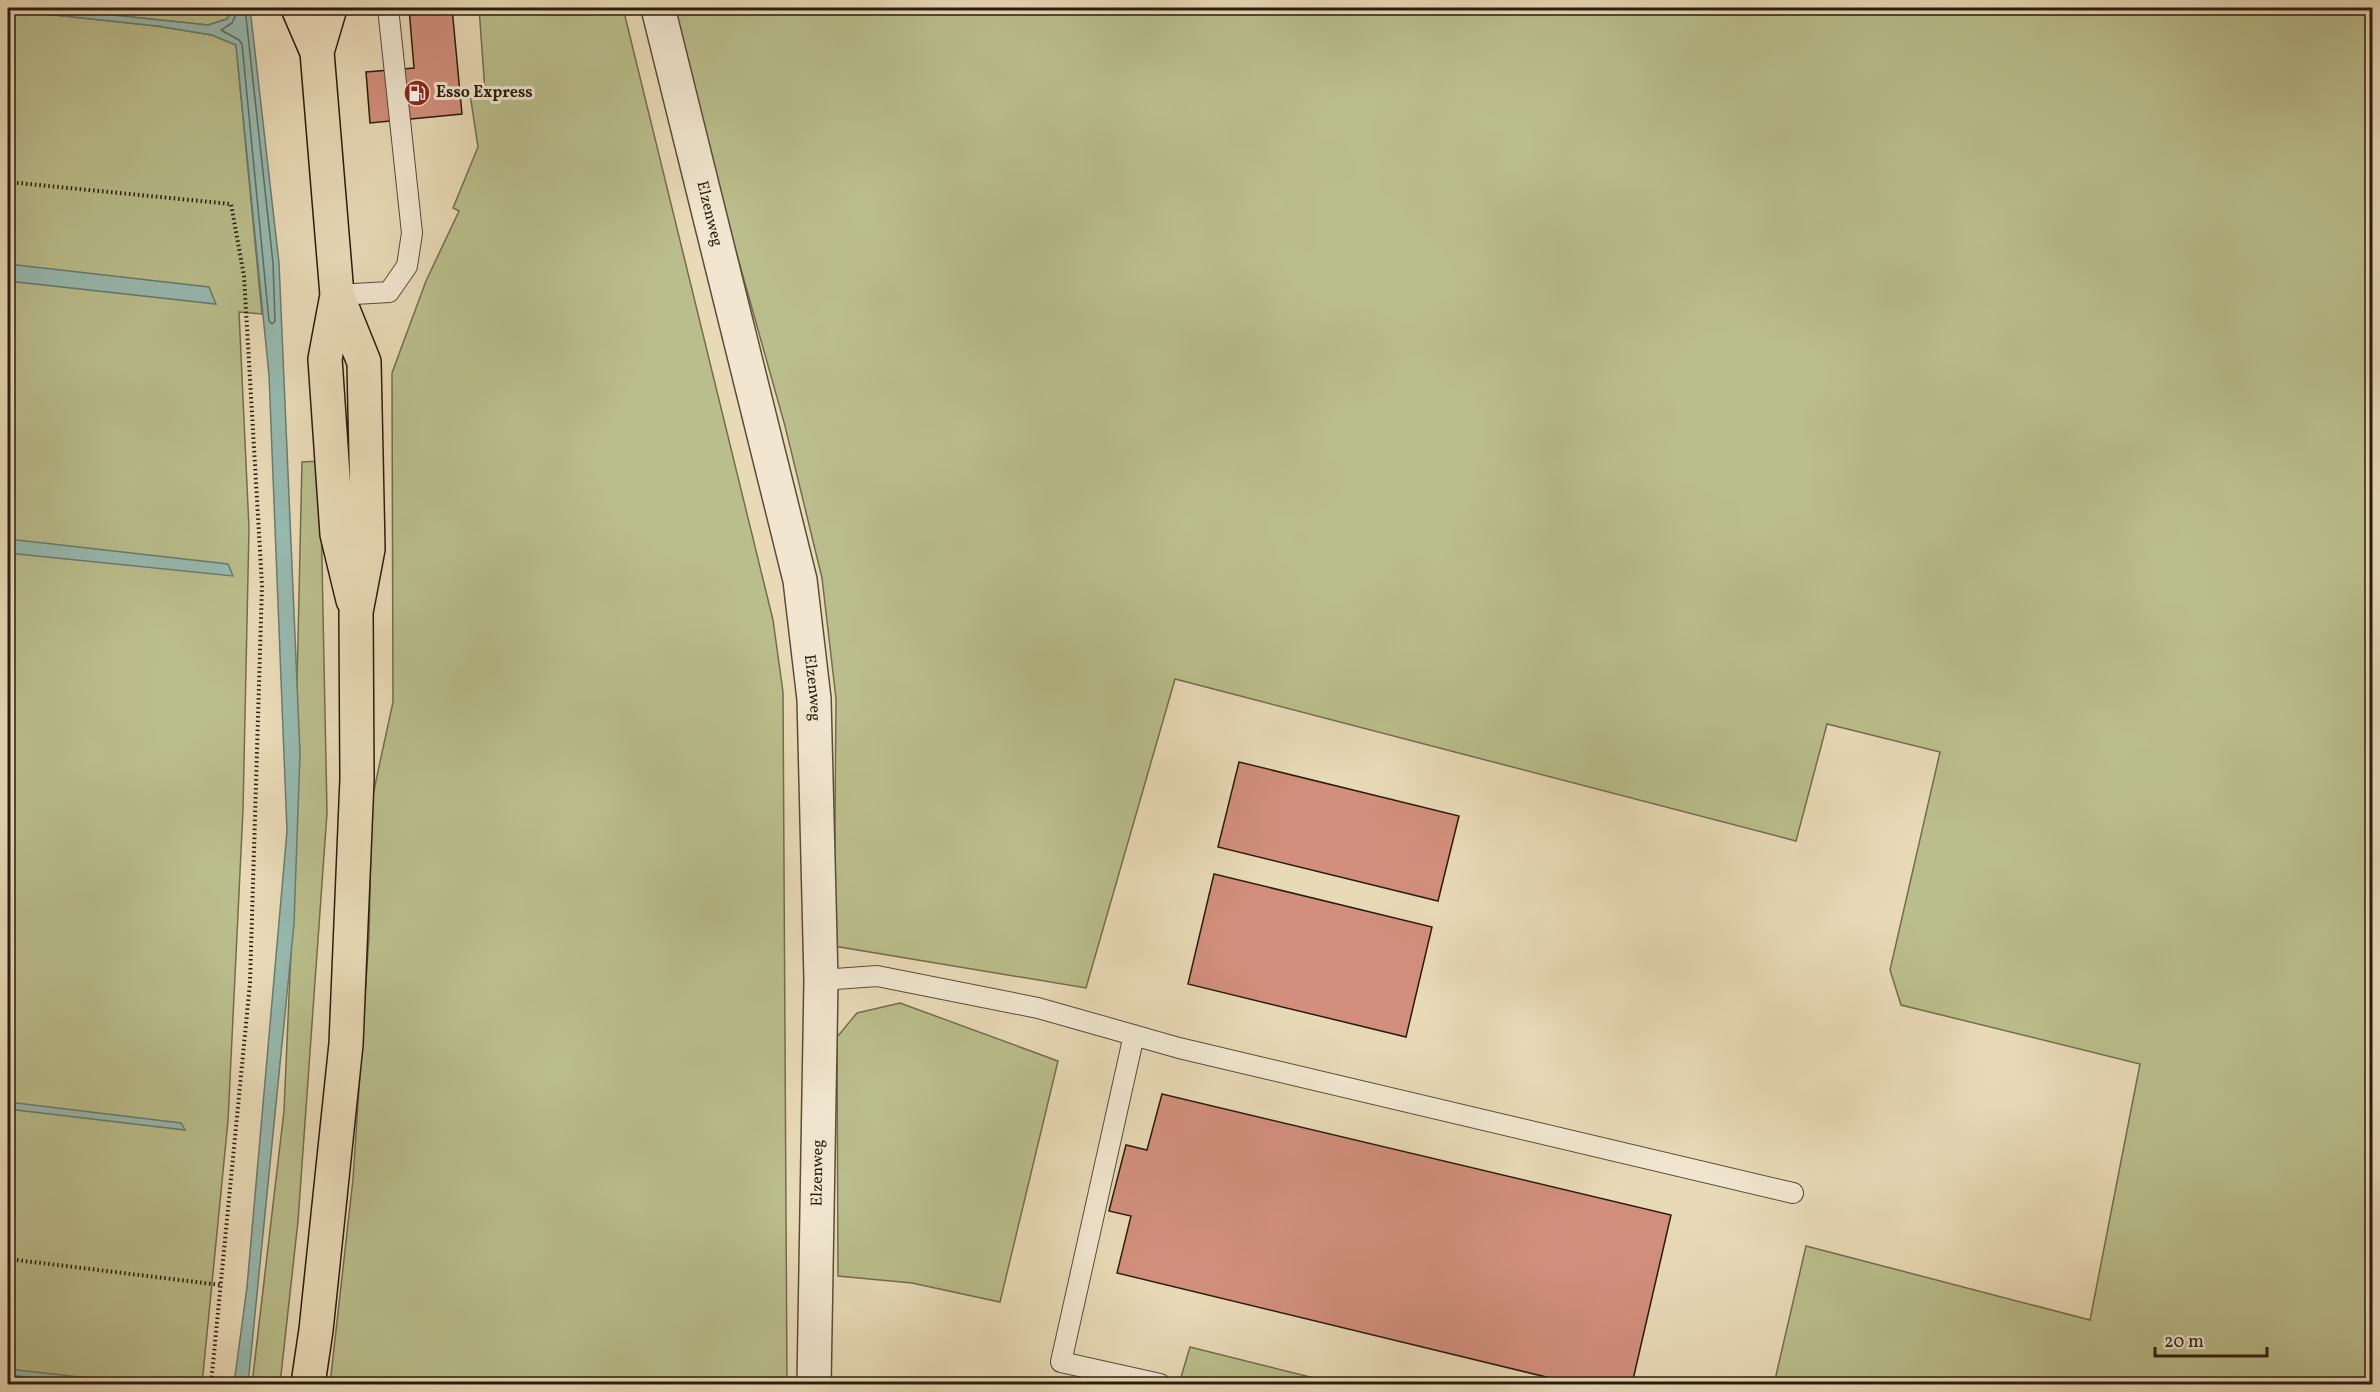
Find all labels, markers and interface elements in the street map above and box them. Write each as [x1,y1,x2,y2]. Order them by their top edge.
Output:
fuel station icon: Esso Express [402,78,432,108]
place label: Esso Express [436,82,533,104]
street label: Elzenweg [690,179,728,249]
street label: Elzenweg [798,653,826,722]
street label: Elzenweg [806,1139,830,1207]
scale bar [2155,1320,2268,1358]
text: 20 m [2164,1330,2204,1355]

